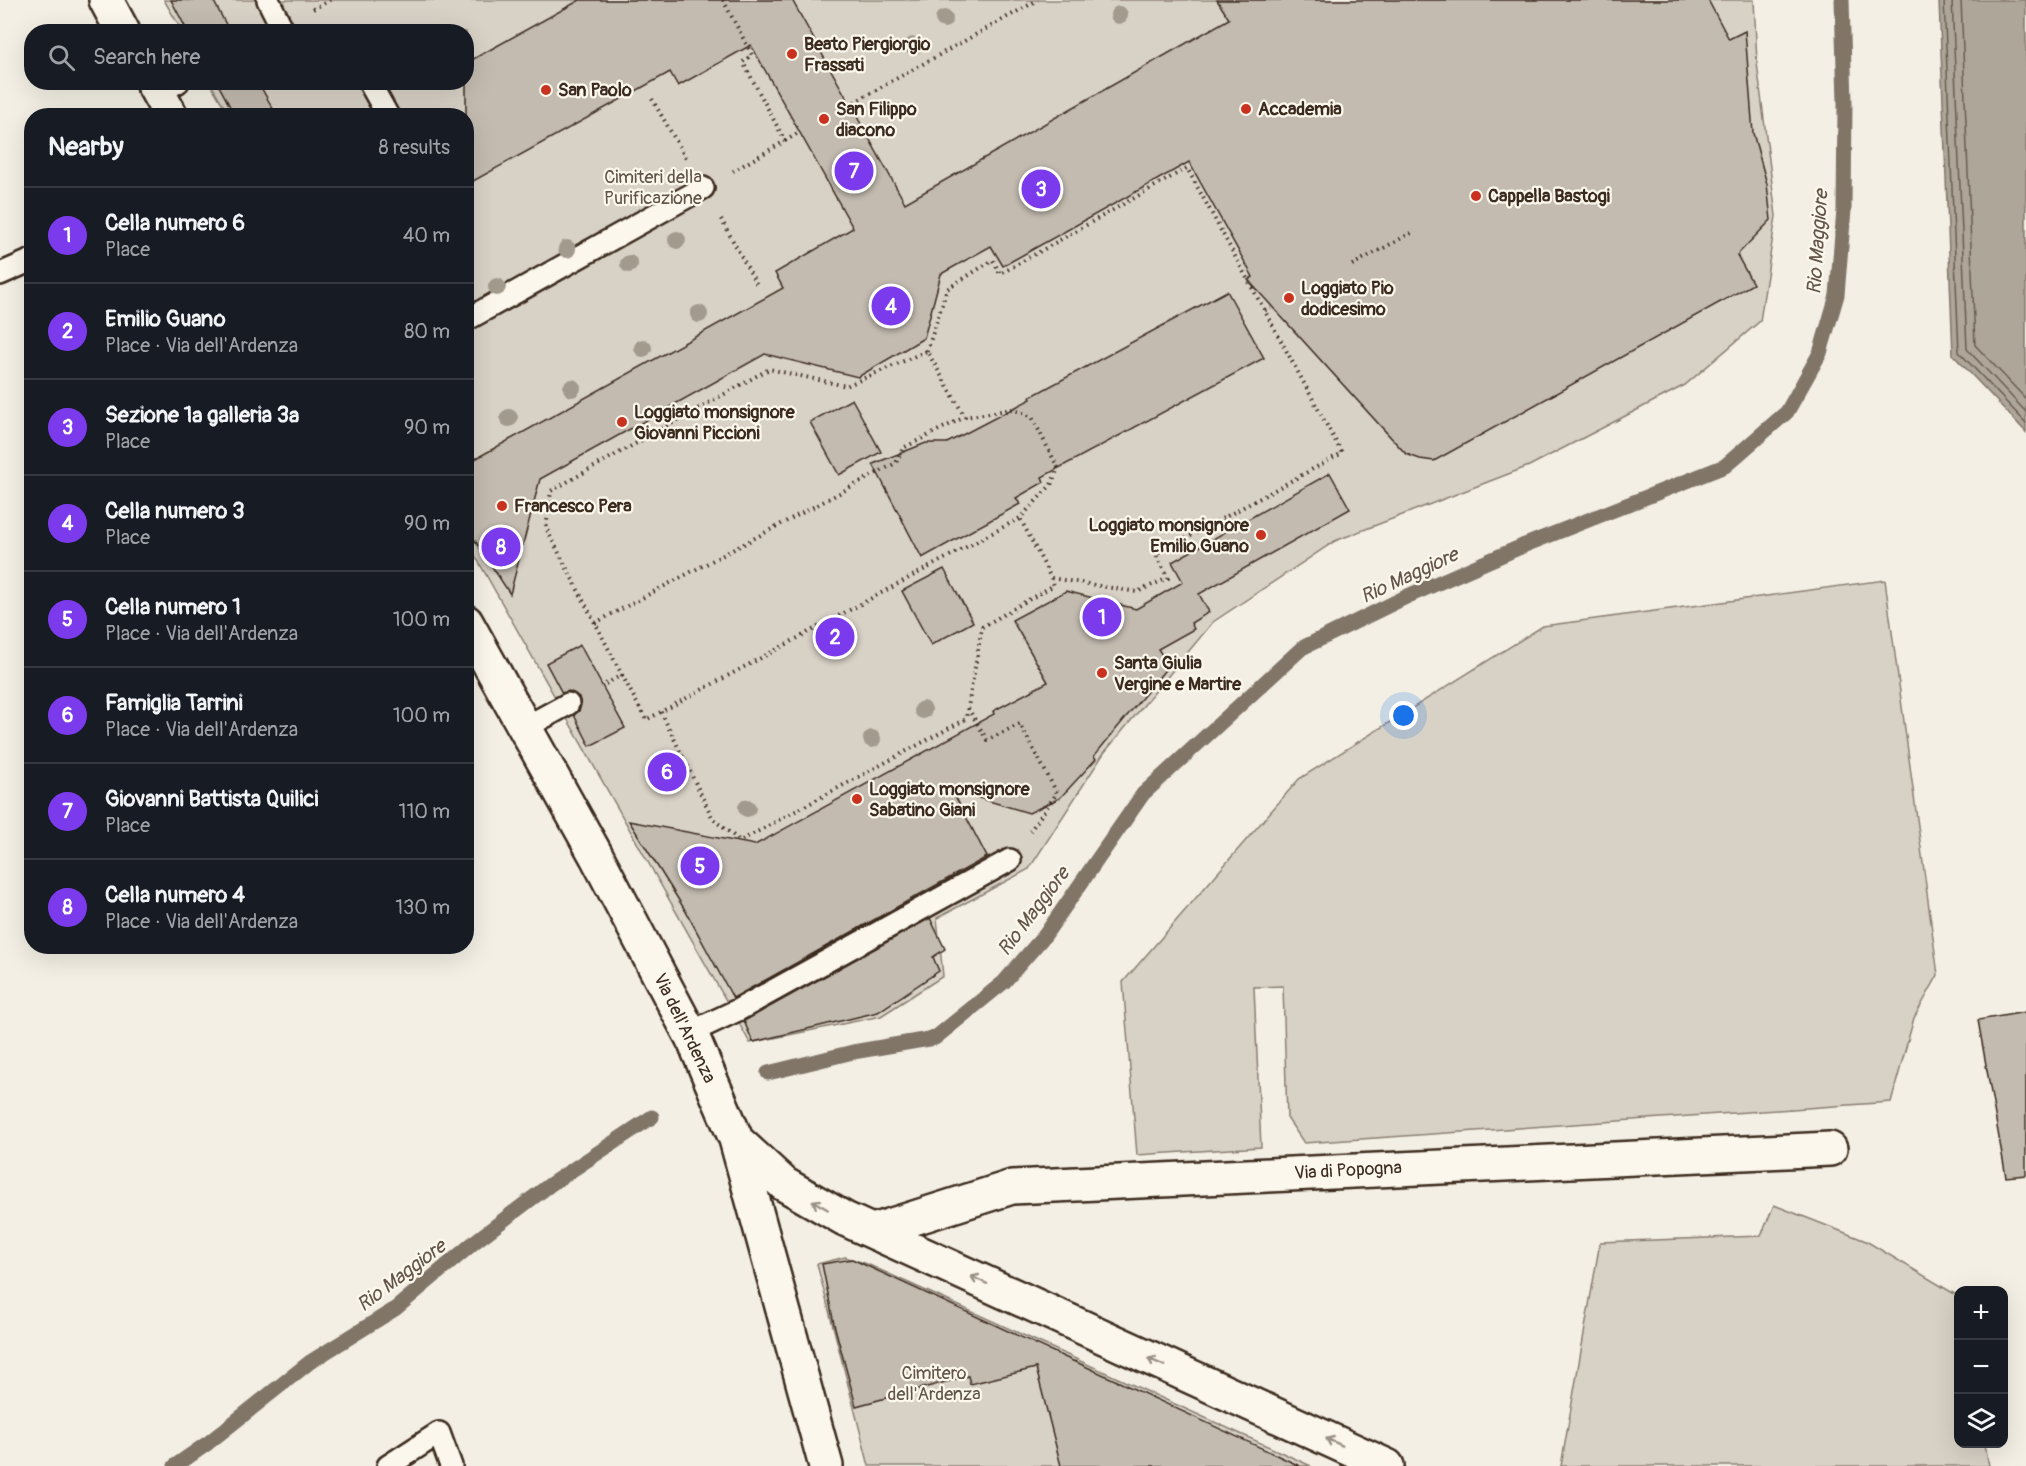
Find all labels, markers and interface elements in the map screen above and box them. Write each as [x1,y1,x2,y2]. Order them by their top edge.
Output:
search box [24,24,474,90]
place label: Beato Piergiorgio Frassati [804,33,931,77]
icon: search [45,41,78,74]
text: Search here [93,43,200,71]
marker: Beato Piergiorgio Frassati [785,47,799,61]
place label: San Paolo [558,79,632,102]
marker: San Paolo [539,83,553,97]
place label: San Filippo diacono [836,98,917,142]
place label: Accademia [1258,98,1342,121]
marker: Accademia [1239,102,1253,116]
marker: San Filippo diacono [817,112,831,126]
text: Nearby [48,131,124,163]
text: 8 results [379,135,450,160]
pin: 7 [834,148,874,194]
park label: Cimiteri della Purificazione [604,166,702,210]
pin: 3 [1022,166,1060,212]
place label: Cappella Bastogi [1488,185,1610,208]
water label: Rio Maggiore [1801,187,1834,295]
marker: Cappella Bastogi [1469,189,1483,203]
text: Cella numero 6 [105,209,245,237]
text: 1 [64,223,71,248]
text: 40 m [403,223,450,248]
text: Place [105,237,150,262]
place label: Loggiato Pio dodicesimo [1301,277,1394,321]
pin: 4 [872,284,910,328]
marker: Loggiato Pio dodicesimo [1282,291,1296,305]
text: Emilio Guano [105,305,226,333]
text: 2 [62,319,73,344]
text: 80 m [404,319,450,344]
text: Place · Via dell'Ardenza [105,333,298,358]
text: Sezione 1ª galleria 3ª [105,401,299,429]
place label: Loggiato monsignore Giovanni Piccioni [634,401,796,445]
text: 3 [62,415,73,440]
text: 90 m [404,415,450,440]
marker: Loggiato monsignore Giovanni Piccioni [615,415,629,429]
text: Place [105,429,150,454]
place label: Francesco Pera [514,495,632,518]
text: Cella numero 3 [105,497,244,525]
marker: Francesco Pera [495,499,509,513]
text: 4 [62,511,73,536]
text: 90 m [404,511,450,536]
place label: Loggiato monsignore Emilio Guano [1088,514,1250,558]
pin: 8 [482,524,520,570]
text: Place [105,525,150,550]
marker: Loggiato monsignore Emilio Guano [1254,528,1268,542]
water label: Rio Maggiore [1356,541,1464,609]
text: Cella numero 1 [105,593,241,621]
pin: 1 [1082,594,1122,640]
text: 5 [62,607,73,632]
text: 100 m [393,607,450,632]
pin: 2 [816,614,854,660]
text: Place · Via dell'Ardenza [105,621,298,646]
place label: Santa Giulia Vergine e Martire [1114,652,1242,696]
marker: Santa Giulia Vergine e Martire [1095,666,1109,680]
text: Famiglia Tarrini [105,689,243,717]
your location [1389,701,1418,730]
text: 6 [62,703,73,728]
text: 100 m [393,703,450,728]
text: Place · Via dell'Ardenza [105,717,298,742]
pin: 6 [648,750,686,794]
place label: Loggiato monsignore Sabatino Giani [869,778,1031,822]
text: Giovanni Battista Quilici [105,785,318,813]
marker: Loggiato monsignore Sabatino Giani [850,792,864,806]
text: 7 [62,799,73,824]
text: 110 m [399,799,450,824]
text: Place [105,813,150,838]
pin: 5 [680,844,720,888]
water label: Rio Maggiore [992,860,1076,961]
text: Cella numero 4 [105,881,245,909]
text: 8 [62,895,73,920]
text: 130 m [395,895,450,920]
text: Place · Via dell'Ardenza [105,909,298,934]
street label: Via dell'Ardenza [648,969,721,1087]
street label: Via di Popogna [1294,1156,1402,1185]
one-way arrow [812,1199,829,1211]
water label: Rio Maggiore [352,1233,452,1317]
one-way arrow [970,1274,988,1286]
map controls [1954,1286,2008,1448]
button: + [1954,1286,2008,1340]
button: − [1954,1340,2008,1394]
one-way arrow [1147,1355,1165,1366]
park label: Cimitero dell'Ardenza [887,1362,981,1406]
button: layers [1954,1394,2008,1448]
one-way arrow [1325,1436,1343,1447]

